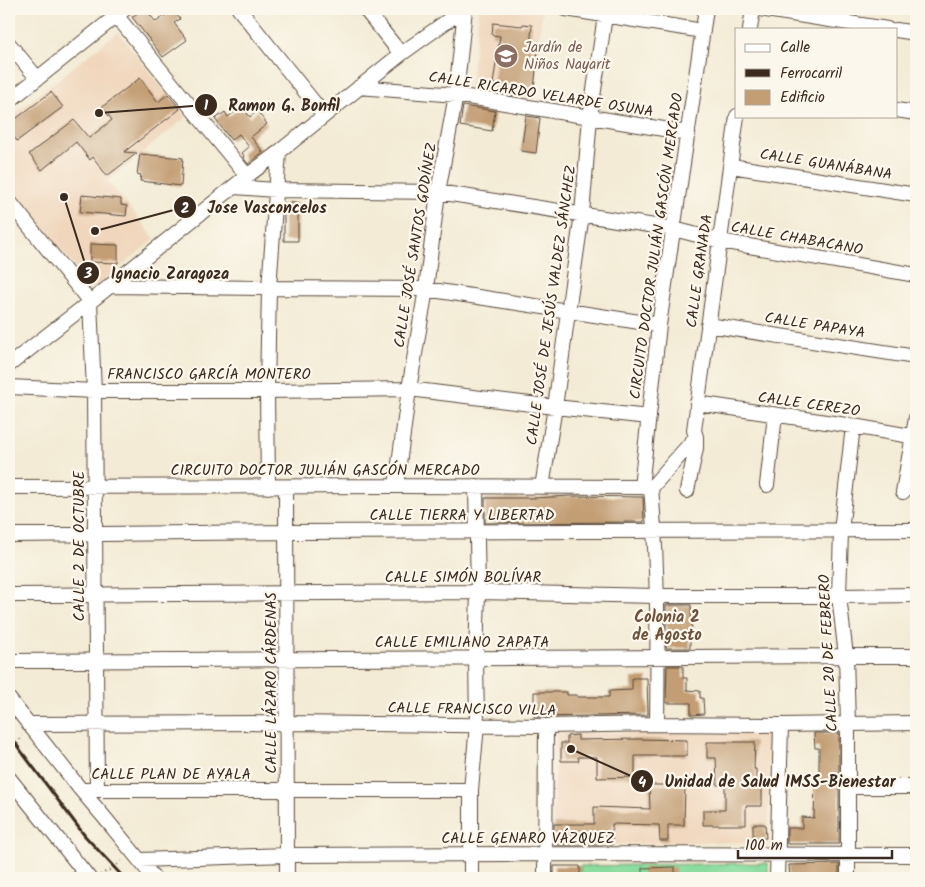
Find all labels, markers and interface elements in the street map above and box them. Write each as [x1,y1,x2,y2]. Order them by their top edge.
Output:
legend [735,28,898,118]
place label: Jardín de Niños Nayarit [524,36,611,77]
text: Calle [780,36,810,60]
school or university icon: Jardín de Niños Nayarit [493,43,519,69]
text: Ferrocarril [780,62,843,86]
street label: CALLE RICARDO VELARDE OSUNA [427,65,655,125]
text: Edificio [780,86,825,110]
callout: Ramon G. Bonfil [193,89,350,120]
street label: CIRCUITO DOCTOR JULIÁN GASCÓN MERCADO [624,91,690,401]
text: 1 [204,94,209,118]
text: Ramon G. Bonfil [228,94,340,119]
street label: CALLE JOSÉ SANTOS GODÍNEZ [388,141,444,350]
street label: CALLE GUANÁBANA [758,143,894,187]
street label: CALLE JOSÉ DE JESÚS VALDEZ SÁNCHEZ [520,163,584,447]
callout: Jose Vasconcelos [172,192,336,223]
text: Jose Vasconcelos [207,196,327,221]
text: 2 [181,197,190,221]
street label: CALLE GRANADA [680,213,720,329]
street label: CALLE CHABACANO [729,216,865,262]
callout: Ignacio Zaragoza [76,258,239,289]
text: 3 [83,262,92,286]
text: Ignacio Zaragoza [111,262,229,287]
street label: CALLE PAPAYA [763,306,867,346]
street label: FRANCISCO GARCÍA MONTERO [107,363,311,387]
street label: CALLE CEREZO [756,386,862,424]
street label: CIRCUITO DOCTOR JULIÁN GASCÓN MERCADO [170,459,480,483]
street label: CALLE 2 DE OCTUBRE [68,469,92,621]
street label: CALLE TIERRA Y LIBERTAD [370,504,555,528]
street label: CALLE SIMÓN BOLÍVAR [385,566,542,590]
street label: CALLE 20 DE FEBRERO [813,574,845,732]
street label: CALLE LÁZARO CÁRDENAS [260,592,284,774]
district label: Colonia 2 de Agosto [632,605,702,648]
street label: CALLE EMILIANO ZAPATA [375,631,549,655]
street label: CALLE FRANCISCO VILLA [387,697,557,723]
street label: CALLE PLAN DE AYALA [91,763,251,787]
callout: Unidad de Salud IMSS-Bienestar [630,766,906,797]
text: Unidad de Salud IMSS-Bienestar [665,770,897,795]
text: 4 [638,771,646,795]
street label: CALLE GENARO VÁZQUEZ [441,827,615,851]
scale bar [738,827,891,859]
text: 100 m [745,834,783,858]

